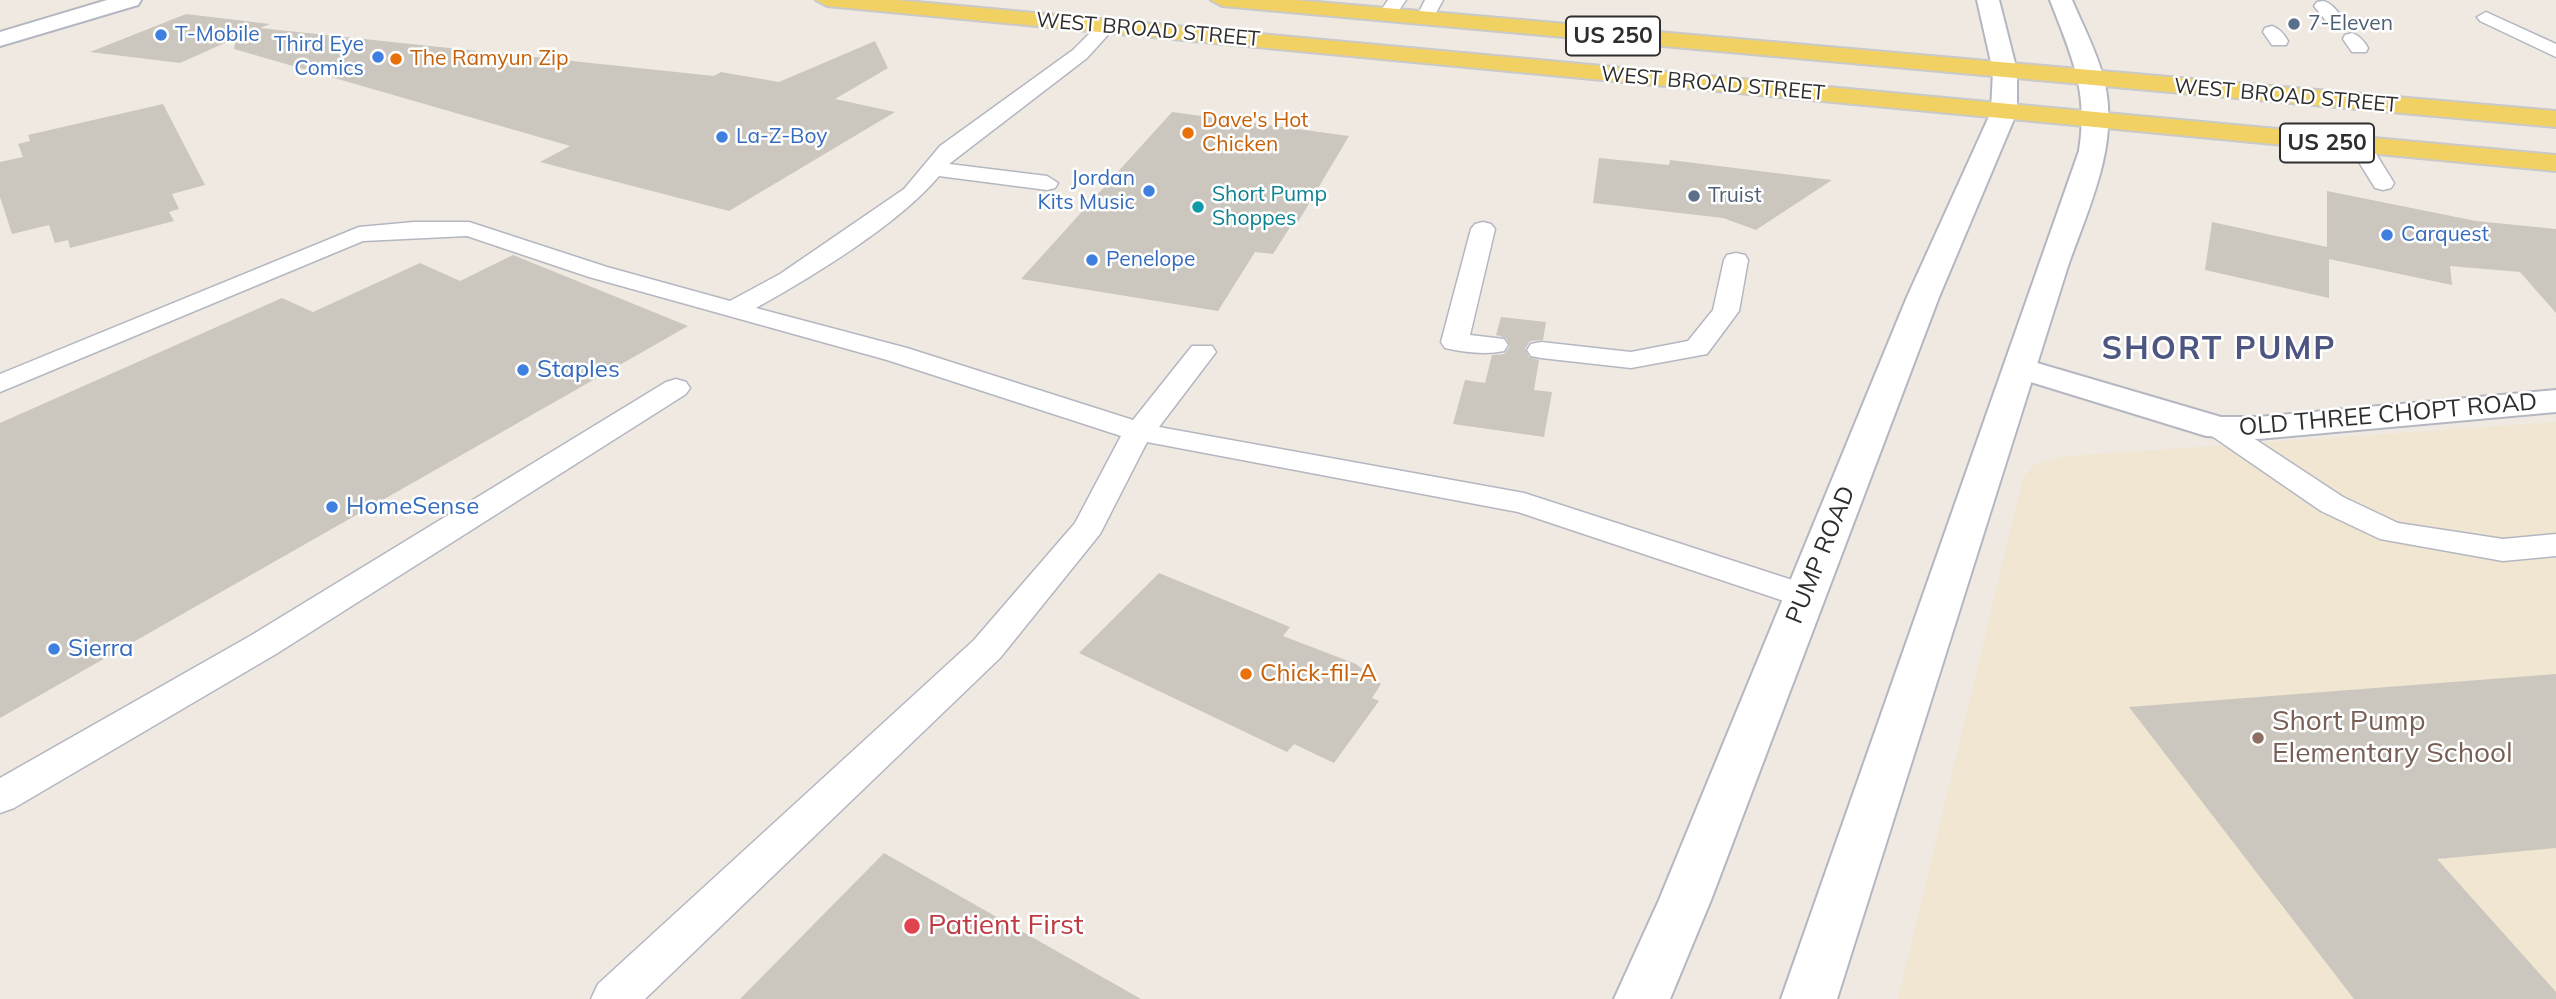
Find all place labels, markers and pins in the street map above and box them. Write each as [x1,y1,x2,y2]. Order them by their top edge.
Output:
place label: 7-Eleven [2308,11,2393,37]
marker: 7-Eleven [2286,16,2302,32]
place label: T-Mobile [175,22,260,48]
marker: T-Mobile [153,27,169,43]
place label: Third Eye Comics [274,32,364,82]
place label: The Ramyun Zip [410,46,568,72]
marker: Third Eye Comics [370,49,386,65]
marker: The Ramyun Zip [388,51,404,67]
place label: Dave's Hot Chicken [1202,108,1308,158]
place label: La-Z-Boy [736,124,827,150]
marker: Dave's Hot Chicken [1180,125,1196,141]
marker: La-Z-Boy [714,129,730,145]
place label: Jordan Kits Music [1037,166,1135,216]
place label: Short Pump Shoppes [1212,182,1327,232]
marker: Jordan Kits Music [1141,183,1157,199]
place label: Truist [1708,183,1761,209]
marker: Truist [1686,188,1702,204]
marker: Short Pump Shoppes [1190,199,1206,215]
place label: Carquest [2401,222,2489,248]
marker: Carquest [2379,227,2395,243]
place label: Penelope [1106,247,1195,273]
marker: Penelope [1084,252,1100,268]
place label: Staples [537,356,620,384]
marker: Staples [515,362,531,378]
place label: HomeSense [346,493,479,521]
marker: HomeSense [324,499,340,515]
place label: Sierra [68,635,133,663]
marker: Sierra [46,641,62,657]
place label: Chick-fil-A [1260,660,1377,688]
marker: Chick-fil-A [1238,666,1254,682]
place label: Short Pump Elementary School [2272,705,2513,771]
marker: Short Pump Elementary School [2250,730,2266,746]
place label: Patient First [928,909,1084,943]
marker: Patient First [902,916,922,936]

